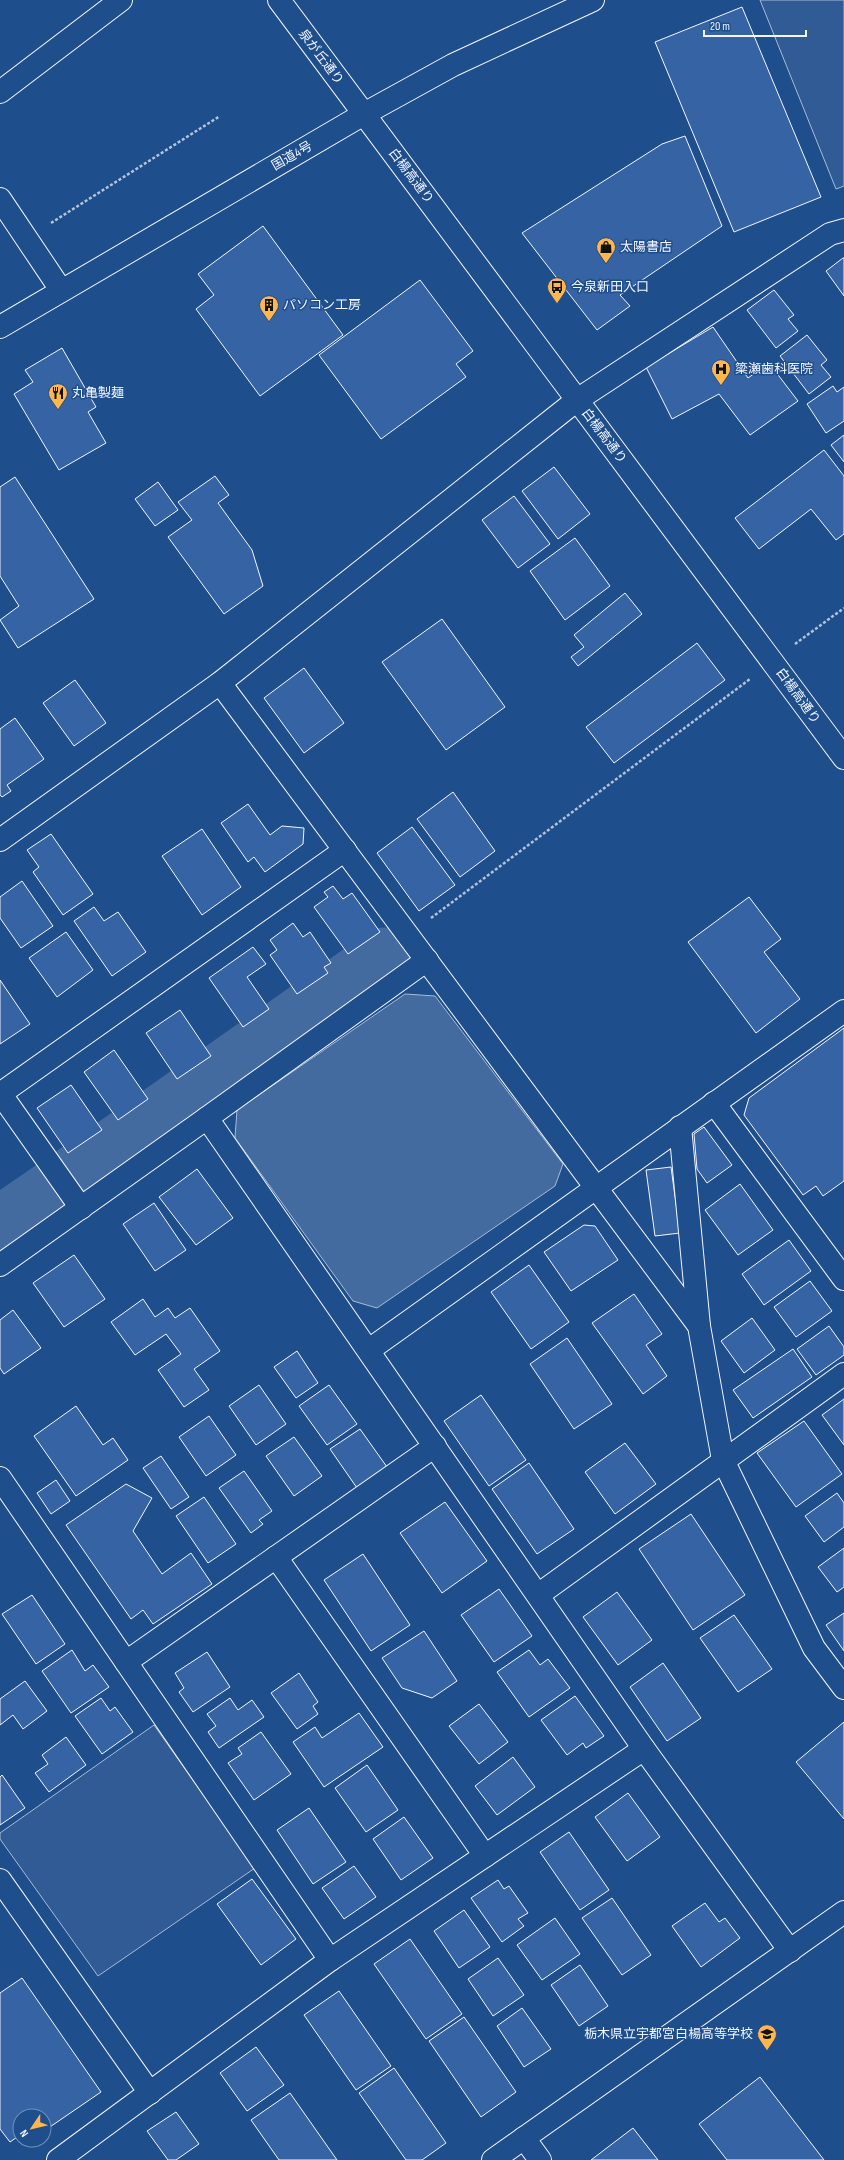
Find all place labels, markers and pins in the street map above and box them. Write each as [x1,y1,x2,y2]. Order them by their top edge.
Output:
shop icon: 太陽書店 [595,236,617,264]
place label: 太陽書店 [620,239,672,255]
bus stop icon: 今泉新田入口 [546,276,568,304]
place label: 今泉新田入口 [571,279,649,295]
building icon: パソコン工房 [258,294,280,322]
place label: パソコン工房 [283,297,361,313]
hospital icon: 簗瀬歯科医院 [710,358,732,386]
place label: 簗瀬歯科医院 [735,361,813,377]
restaurant icon: 丸亀製麺 [47,382,69,410]
place label: 丸亀製麺 [72,385,124,401]
school or university icon: 栃木県立宇都宮白楊高等学校 [756,2023,778,2051]
place label: 栃木県立宇都宮白楊高等学校 [584,2026,753,2042]

